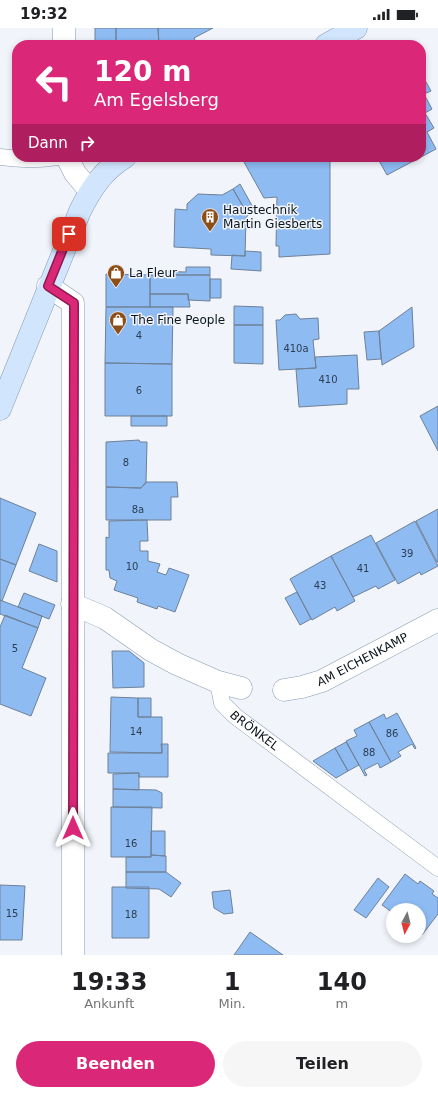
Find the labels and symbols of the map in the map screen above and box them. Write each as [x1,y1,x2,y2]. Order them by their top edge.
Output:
place label: Haustechnik Martin Giesberts [223,203,322,231]
building icon: Haustechnik Martin Giesberts [200,207,220,232]
pin [52,217,86,251]
shop icon: La Fleur [106,263,126,288]
place label: La Fleur [129,266,177,280]
shop icon: The Fine People [108,310,128,335]
place label: The Fine People [130,313,225,327]
house number: 4 [136,330,142,341]
house number: 410a [283,343,309,354]
house number: 410 [318,374,338,385]
house number: 6 [136,385,142,396]
house number: 8 [123,457,129,468]
house number: 8a [132,504,144,515]
house number: 39 [401,548,413,559]
house number: 10 [126,561,138,572]
house number: 41 [357,563,369,574]
house number: 43 [314,580,326,591]
street label: AM EICHENKAMP [316,630,411,689]
house number: 5 [12,643,18,654]
street label: BRÖNKEL [227,708,282,753]
house number: 14 [130,726,142,737]
house number: 86 [386,728,398,739]
house number: 88 [363,747,375,758]
position arrow [52,807,94,849]
house number: 16 [125,838,137,849]
north arrow [386,903,426,943]
house number: 15 [6,908,18,919]
house number: 18 [125,909,137,920]

